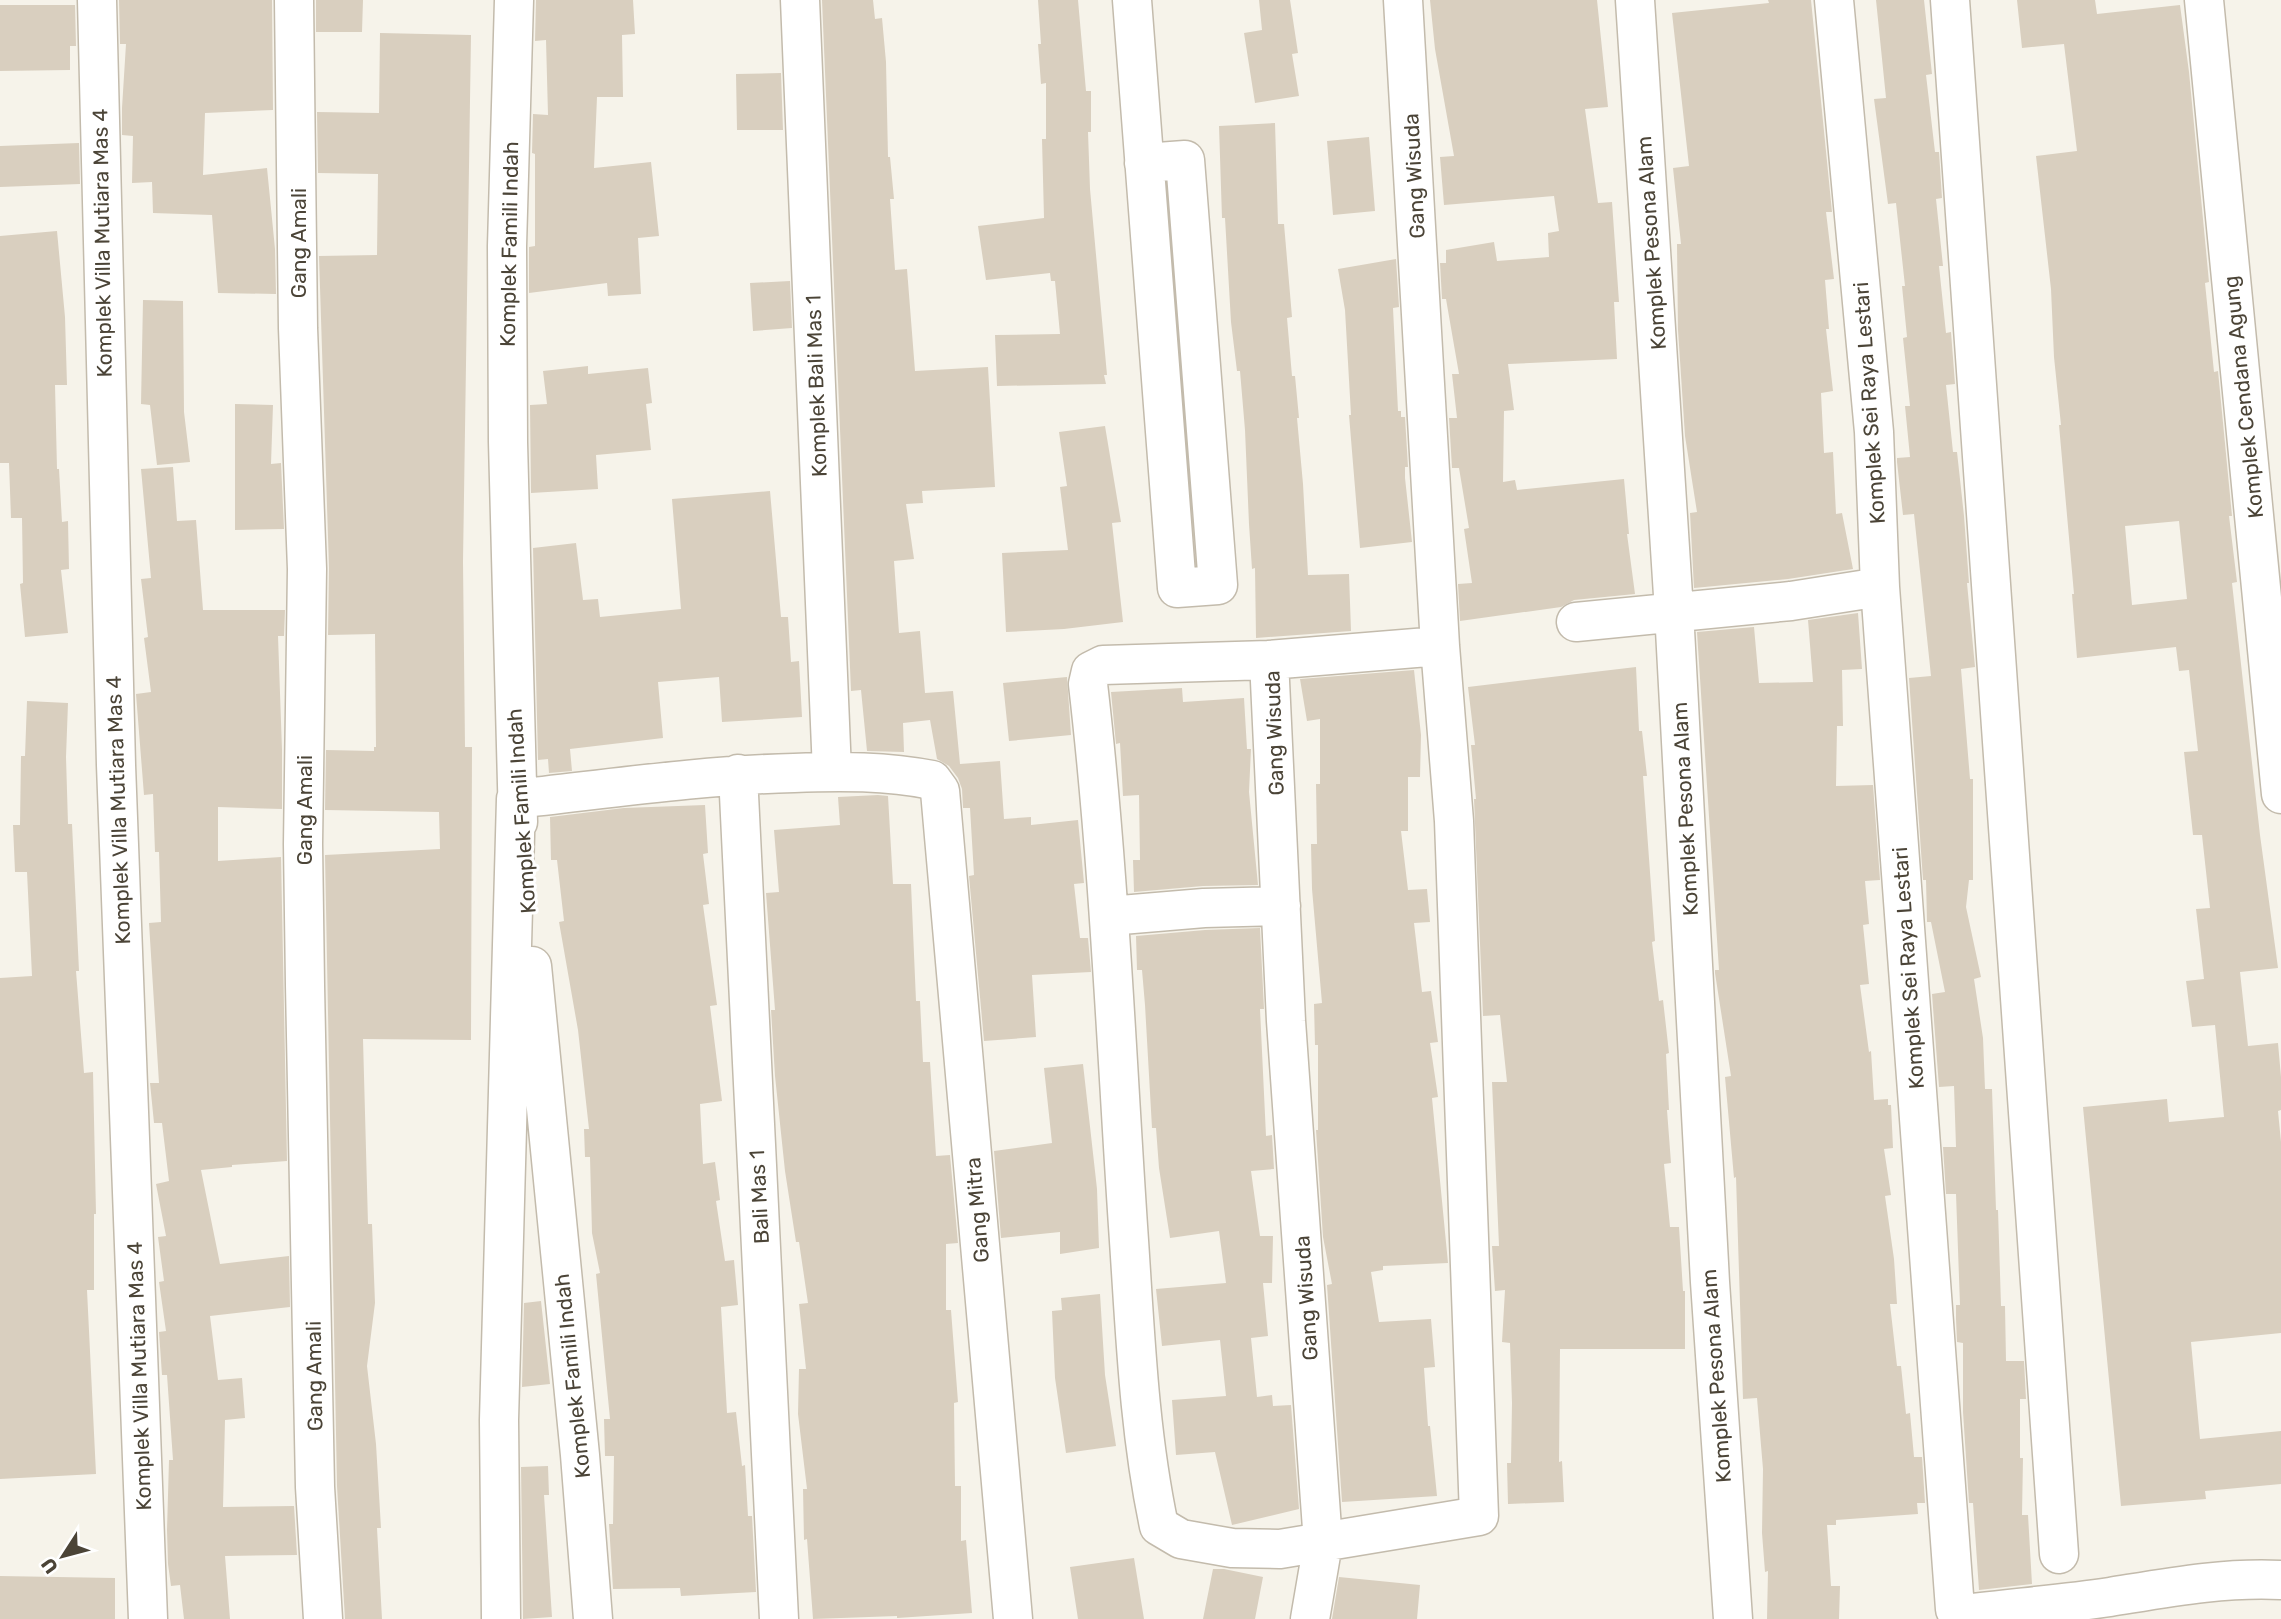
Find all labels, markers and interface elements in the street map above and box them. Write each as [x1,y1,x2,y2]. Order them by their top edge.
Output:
street label: Komplek Villa Mutiara Mas 4 [87,108,117,378]
street label: Gang Wisuda [1398,113,1430,239]
street label: Komplek Pesona Alam [1631,135,1671,351]
street label: Komplek Famili Indah [495,141,523,347]
street label: Gang Amali [286,188,311,298]
street label: Komplek Cendana Agung [2218,274,2268,520]
street label: Komplek Sei Raya Lestari [1848,281,1890,525]
street label: Komplek Bali Mas 1 [800,295,832,477]
street label: Gang Wisuda [1259,670,1289,796]
street label: Komplek Villa Mutiara Mas 4 [101,675,135,945]
street label: Komplek Pesona Alam [1667,701,1703,917]
street label: Komplek Famili Indah [501,708,541,914]
street label: Gang Amali [292,755,317,865]
street label: Komplek Sei Raya Lestari [1887,846,1929,1090]
street label: Bali Mas 1 [744,1149,774,1245]
street label: Gang Mitra [960,1156,994,1264]
street label: Gang Wisuda [1289,1235,1323,1361]
street label: Komplek Villa Mutiara Mas 4 [122,1241,156,1511]
street label: Komplek Pesona Alam [1696,1268,1736,1484]
street label: Komplek Famili Indah [549,1272,595,1480]
street label: Gang Amali [301,1321,327,1431]
north arrow [28,1521,98,1591]
text: U [36,1553,63,1578]

